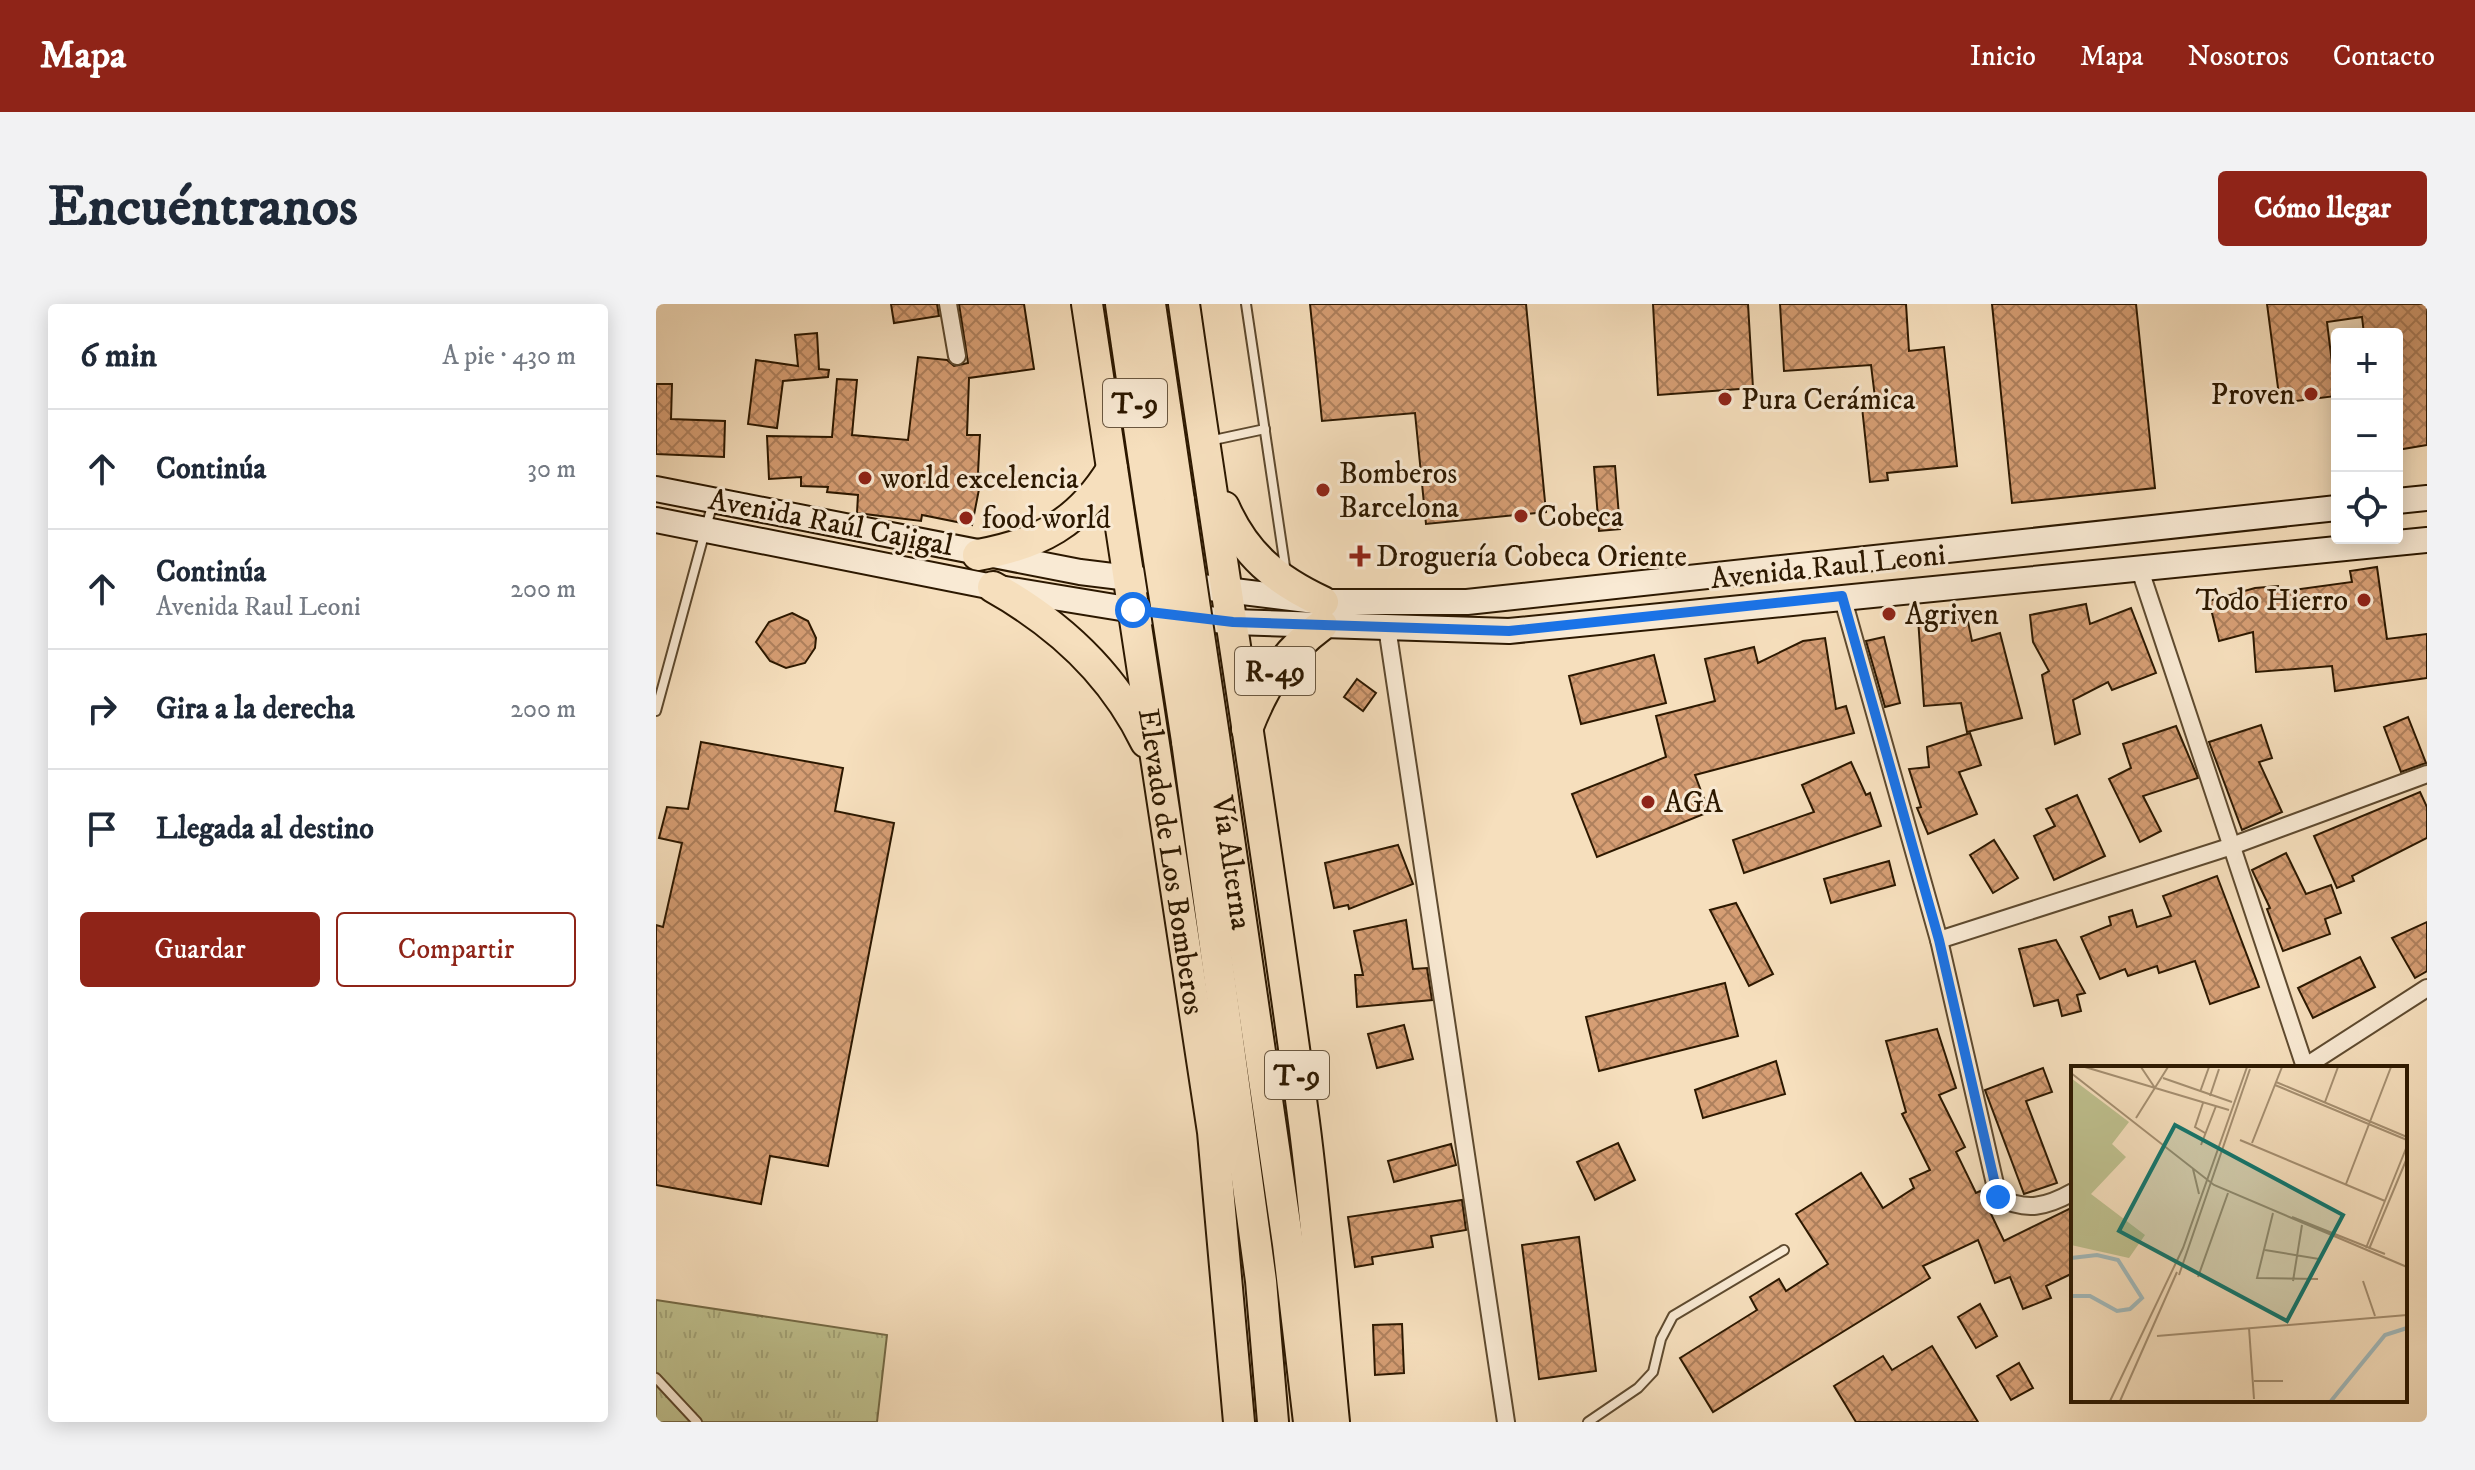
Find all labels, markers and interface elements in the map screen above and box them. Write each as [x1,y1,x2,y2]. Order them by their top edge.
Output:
text: Mapa [40,32,126,80]
text: Inicio [1970,39,2036,74]
text: Mapa [2080,39,2143,74]
text: Nosotros [2187,39,2289,74]
text: Contacto [2333,39,2435,74]
button: Cómo llegar [2218,171,2427,246]
text: Encuéntranos [48,173,358,243]
map controls [2331,328,2403,544]
button: + [2331,328,2403,400]
text: 6 min [80,335,157,377]
text: A pie · 430 m [442,340,576,373]
place label: Proven [2211,377,2295,414]
road number: T-9 [1103,379,1167,427]
place label: Pura Cerámica [1741,382,1916,419]
marker: Proven [2302,385,2320,403]
marker: Pura Cerámica [1716,390,1734,408]
button: − [2331,400,2403,472]
icon: ahead [80,447,124,491]
text: Continúa [156,451,266,488]
text: 30 m [527,453,576,486]
place label: Bomberos Barcelona [1339,456,1459,527]
place label: world excelencia [880,461,1079,498]
marker: world excelencia [856,469,874,487]
button: locate [2331,472,2403,544]
marker: Bomberos Barcelona [1314,481,1332,499]
street label: Avenida Raúl Cajigal [705,482,956,565]
place label: Cobeca [1537,499,1624,536]
place label: food world [982,501,1111,538]
marker: Cobeca [1512,507,1530,525]
marker: food world [957,509,975,527]
street label: Avenida Raul Leoni [1709,537,1948,598]
place label: Droguería Cobeca Oriente [1376,539,1687,576]
marker: Droguería Cobeca Oriente [1351,547,1369,565]
text: Continúa [156,554,266,591]
icon: ahead [80,567,124,611]
text: 200 m [510,573,576,606]
place label: Todo Hierro [2196,583,2348,620]
text: Avenida Raul Leoni [156,591,361,624]
marker: Todo Hierro [2355,591,2373,609]
route start [1115,592,1151,628]
place label: Agriven [1905,597,1999,634]
marker: Agriven [1880,605,1898,623]
road number: R-49 [1235,647,1315,695]
icon: right [80,687,124,731]
text: Gira a la derecha [156,691,355,728]
text: 200 m [510,693,576,726]
street label: Elevado de Los Bomberos [1129,706,1212,1018]
place label: AGA [1664,785,1724,822]
street label: Vía Alterna [1203,793,1259,932]
marker: AGA [1639,793,1657,811]
icon: arrive [80,807,124,851]
text: Llegada al destino [156,811,374,848]
button: Guardar [80,912,320,987]
button: Compartir [336,912,576,987]
road number: T-9 [1265,1051,1329,1099]
inset map [2071,1066,2407,1402]
route end [1980,1179,2016,1215]

